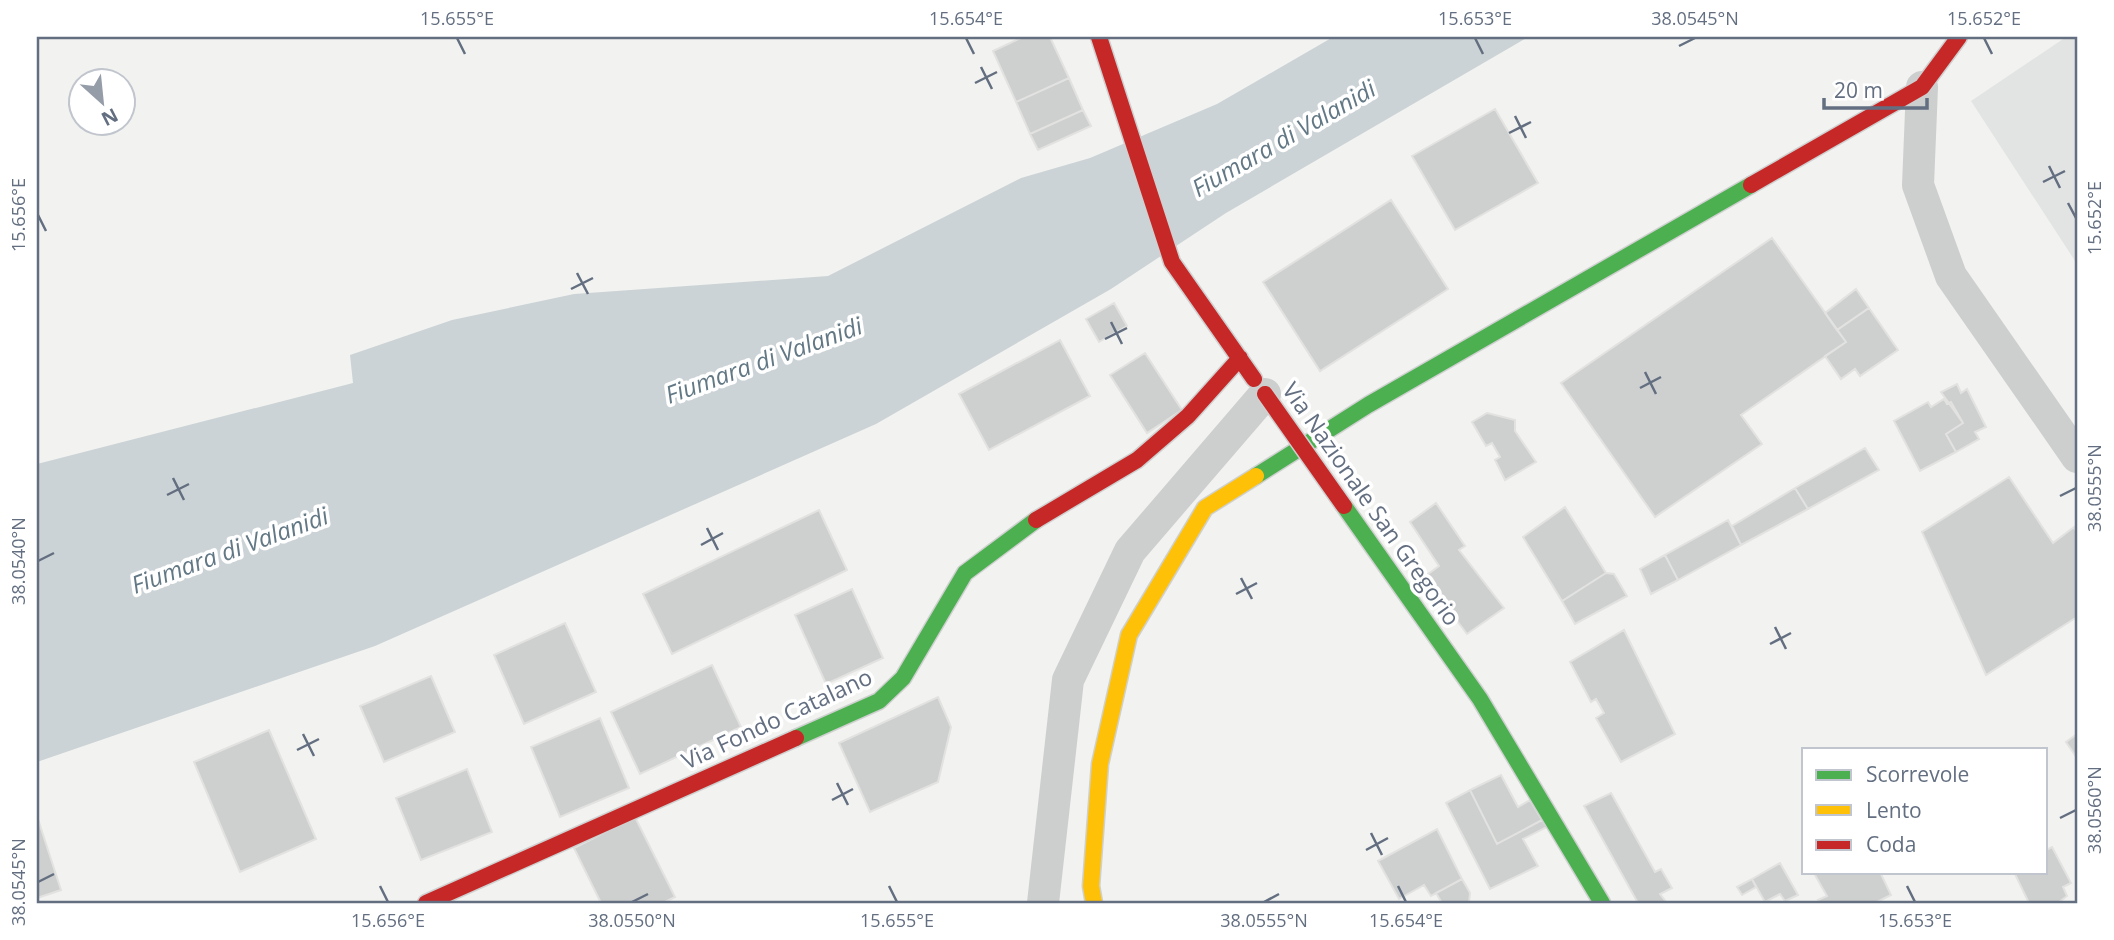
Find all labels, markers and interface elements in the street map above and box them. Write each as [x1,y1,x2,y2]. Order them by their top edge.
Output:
text: 15.655°E [420,6,494,30]
text: 15.654°E [929,6,1003,30]
text: 15.653°E [1438,6,1512,30]
text: 38.0545°N [1651,6,1739,30]
text: 15.652°E [1947,6,2021,30]
north arrow [66,66,136,136]
scale bar [1824,66,1927,110]
water label: Fiumara di Valanidi [1185,71,1382,204]
text: 20 m [1834,76,1883,104]
text: N [97,102,123,132]
text: 15.656°E [6,178,30,252]
text: 15.652°E [2082,181,2106,255]
water label: Fiumara di Valanidi [660,308,868,411]
street label: Via Nazionale San Gregorio [1275,375,1468,631]
text: 38.0555°N [2082,444,2106,532]
water label: Fiumara di Valanidi [126,498,334,601]
text: 38.0540°N [6,517,30,605]
street label: Via Fondo Catalano [676,660,877,776]
legend [1802,748,2048,874]
text: Scorrevole [1866,760,1969,788]
text: 38.0560°N [2082,766,2106,854]
text: Lento [1866,796,1922,824]
text: Coda [1866,830,1916,858]
text: 38.0545°N [6,838,30,926]
text: 15.656°E [351,908,425,932]
text: 38.0550°N [588,908,676,932]
text: 15.655°E [860,908,934,932]
text: 38.0555°N [1220,908,1308,932]
text: 15.654°E [1369,908,1443,932]
text: 15.653°E [1878,908,1952,932]

